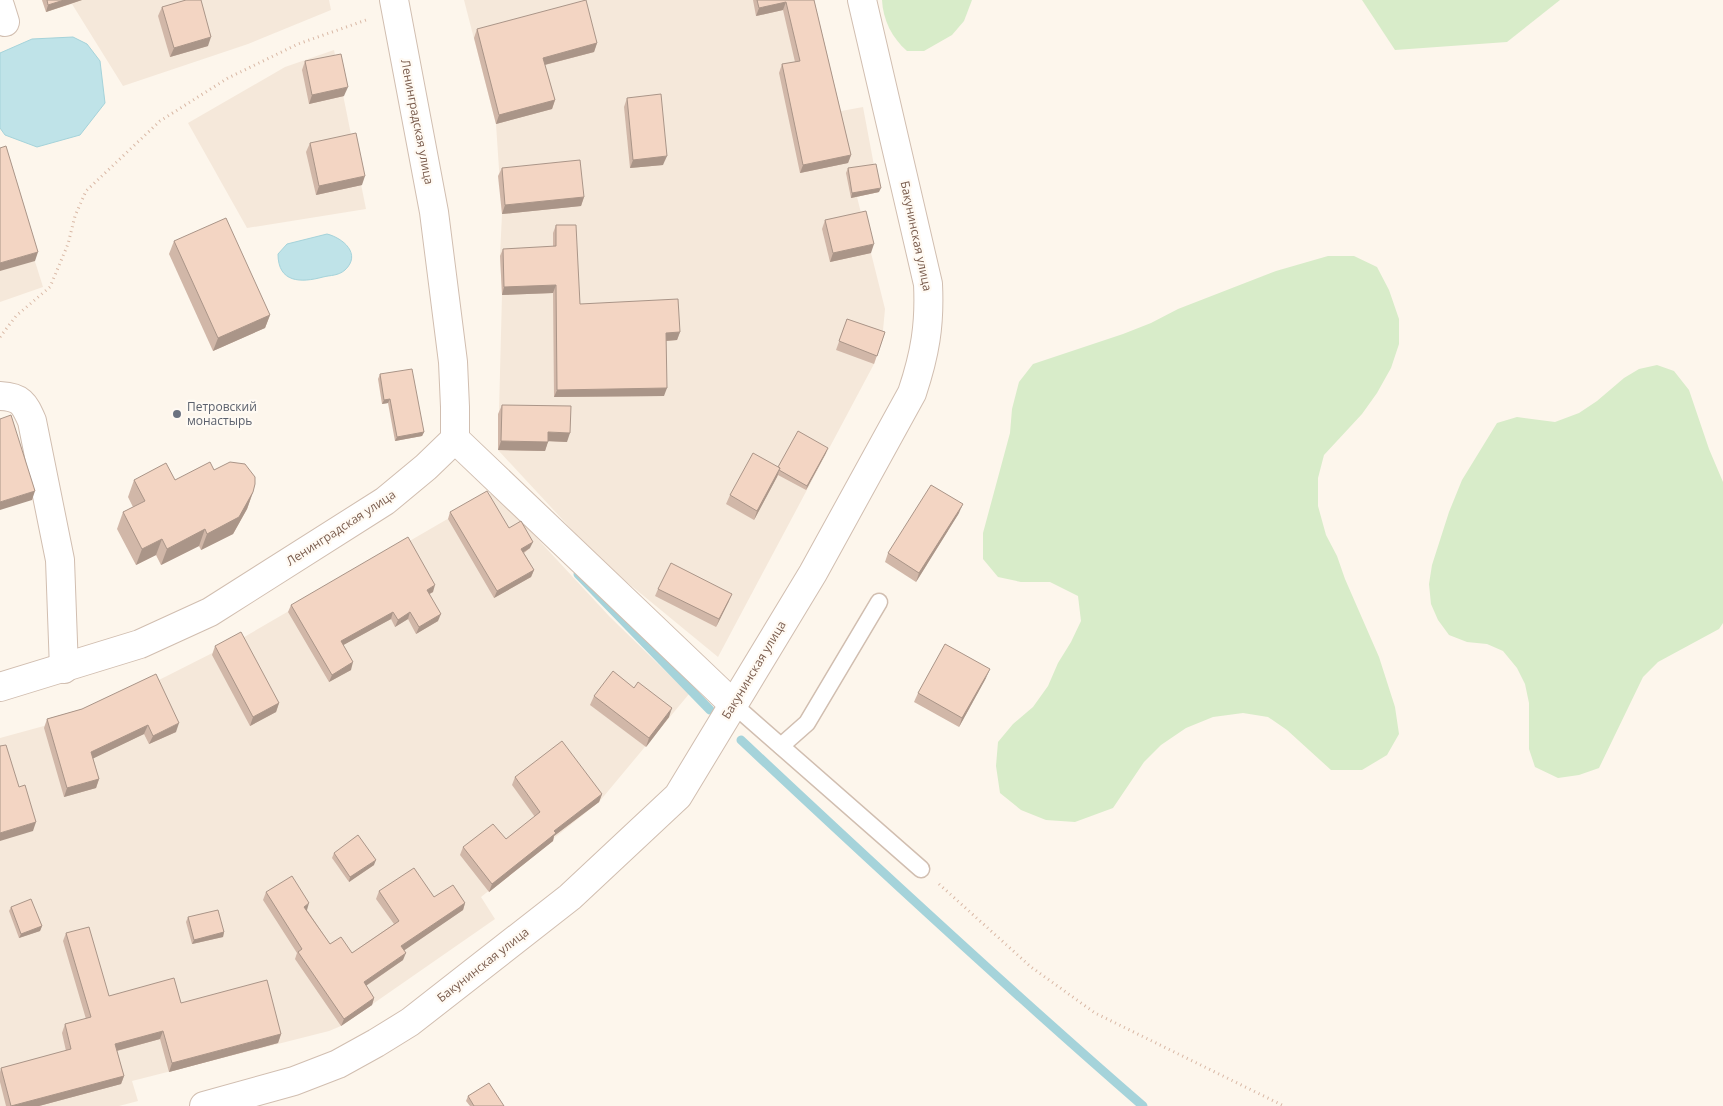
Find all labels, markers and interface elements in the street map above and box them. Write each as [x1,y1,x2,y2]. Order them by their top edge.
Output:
street label: Ленинградская улица [397,58,438,186]
street label: Бакунинская улица [897,179,936,292]
place label: Петровский монастырь [187,398,257,429]
marker: Петровский монастырь [171,408,183,420]
street label: Ленинградская улица [283,486,399,569]
street label: Бакунинская улица [717,617,790,722]
street label: Бакунинская улица [433,923,532,1006]

